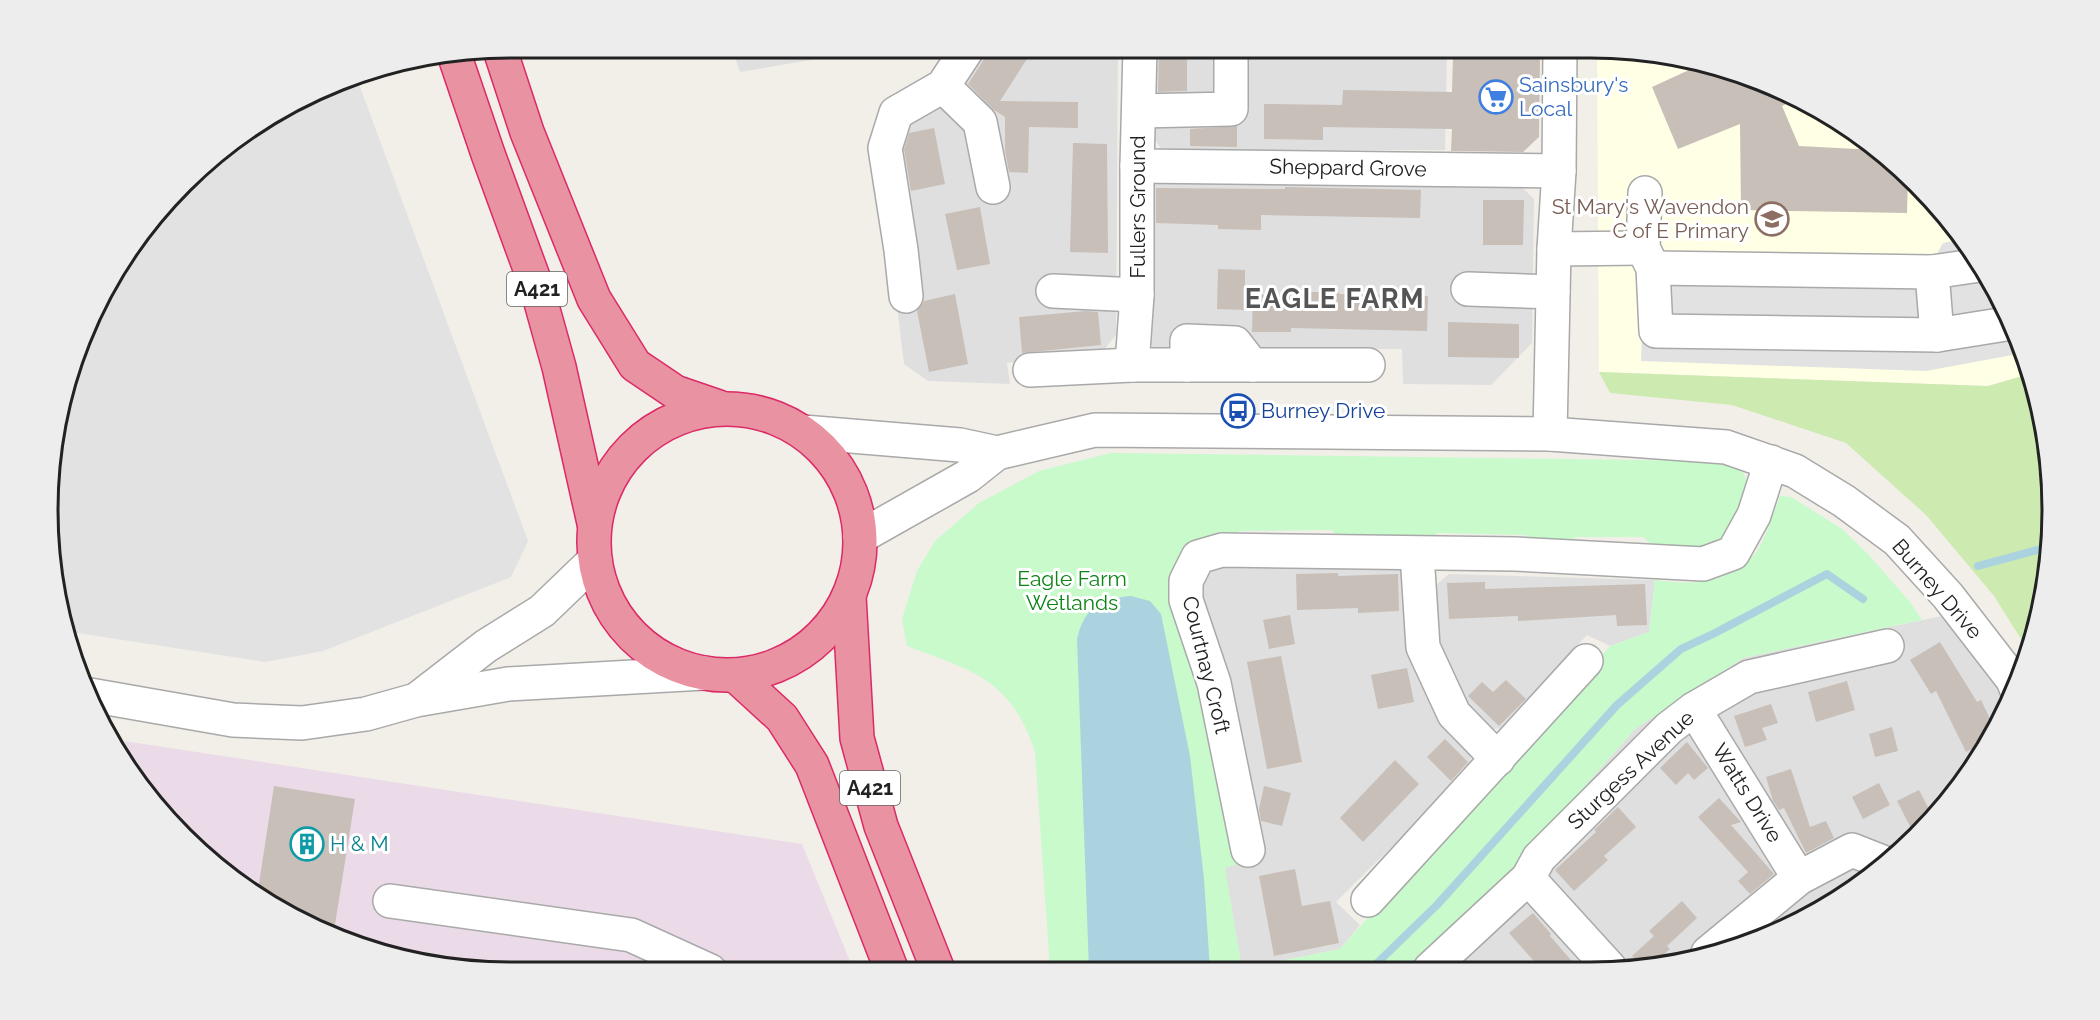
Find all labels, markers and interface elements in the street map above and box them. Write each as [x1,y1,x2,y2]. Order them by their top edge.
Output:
place label: Sainsbury's Local [1519,72,1628,121]
supermarket icon: Sainsbury's Local [1478,79,1514,115]
street label: Fullers Ground [1125,135,1150,279]
street label: Sheppard Grove [1269,154,1427,181]
place label: St Mary's Wavendon C of E Primary [1552,194,1749,243]
school or university icon: St Mary's Wavendon C of E Primary [1754,201,1790,237]
road number: A421 [507,272,567,306]
district label: EAGLE FARM [1245,283,1425,314]
bus stop icon: Burney Drive [1220,393,1256,429]
place label: Burney Drive [1261,398,1385,423]
street label: Burney Drive [1887,534,1988,644]
park label: Eagle Farm Wetlands [1017,566,1127,615]
street label: Courtnay Croft [1177,593,1236,736]
street label: Sturgess Avenue [1562,705,1699,834]
street label: Watts Drive [1707,739,1788,847]
road number: A421 [840,771,900,805]
building icon: H & M [289,826,325,862]
place label: H & M [330,831,389,856]

